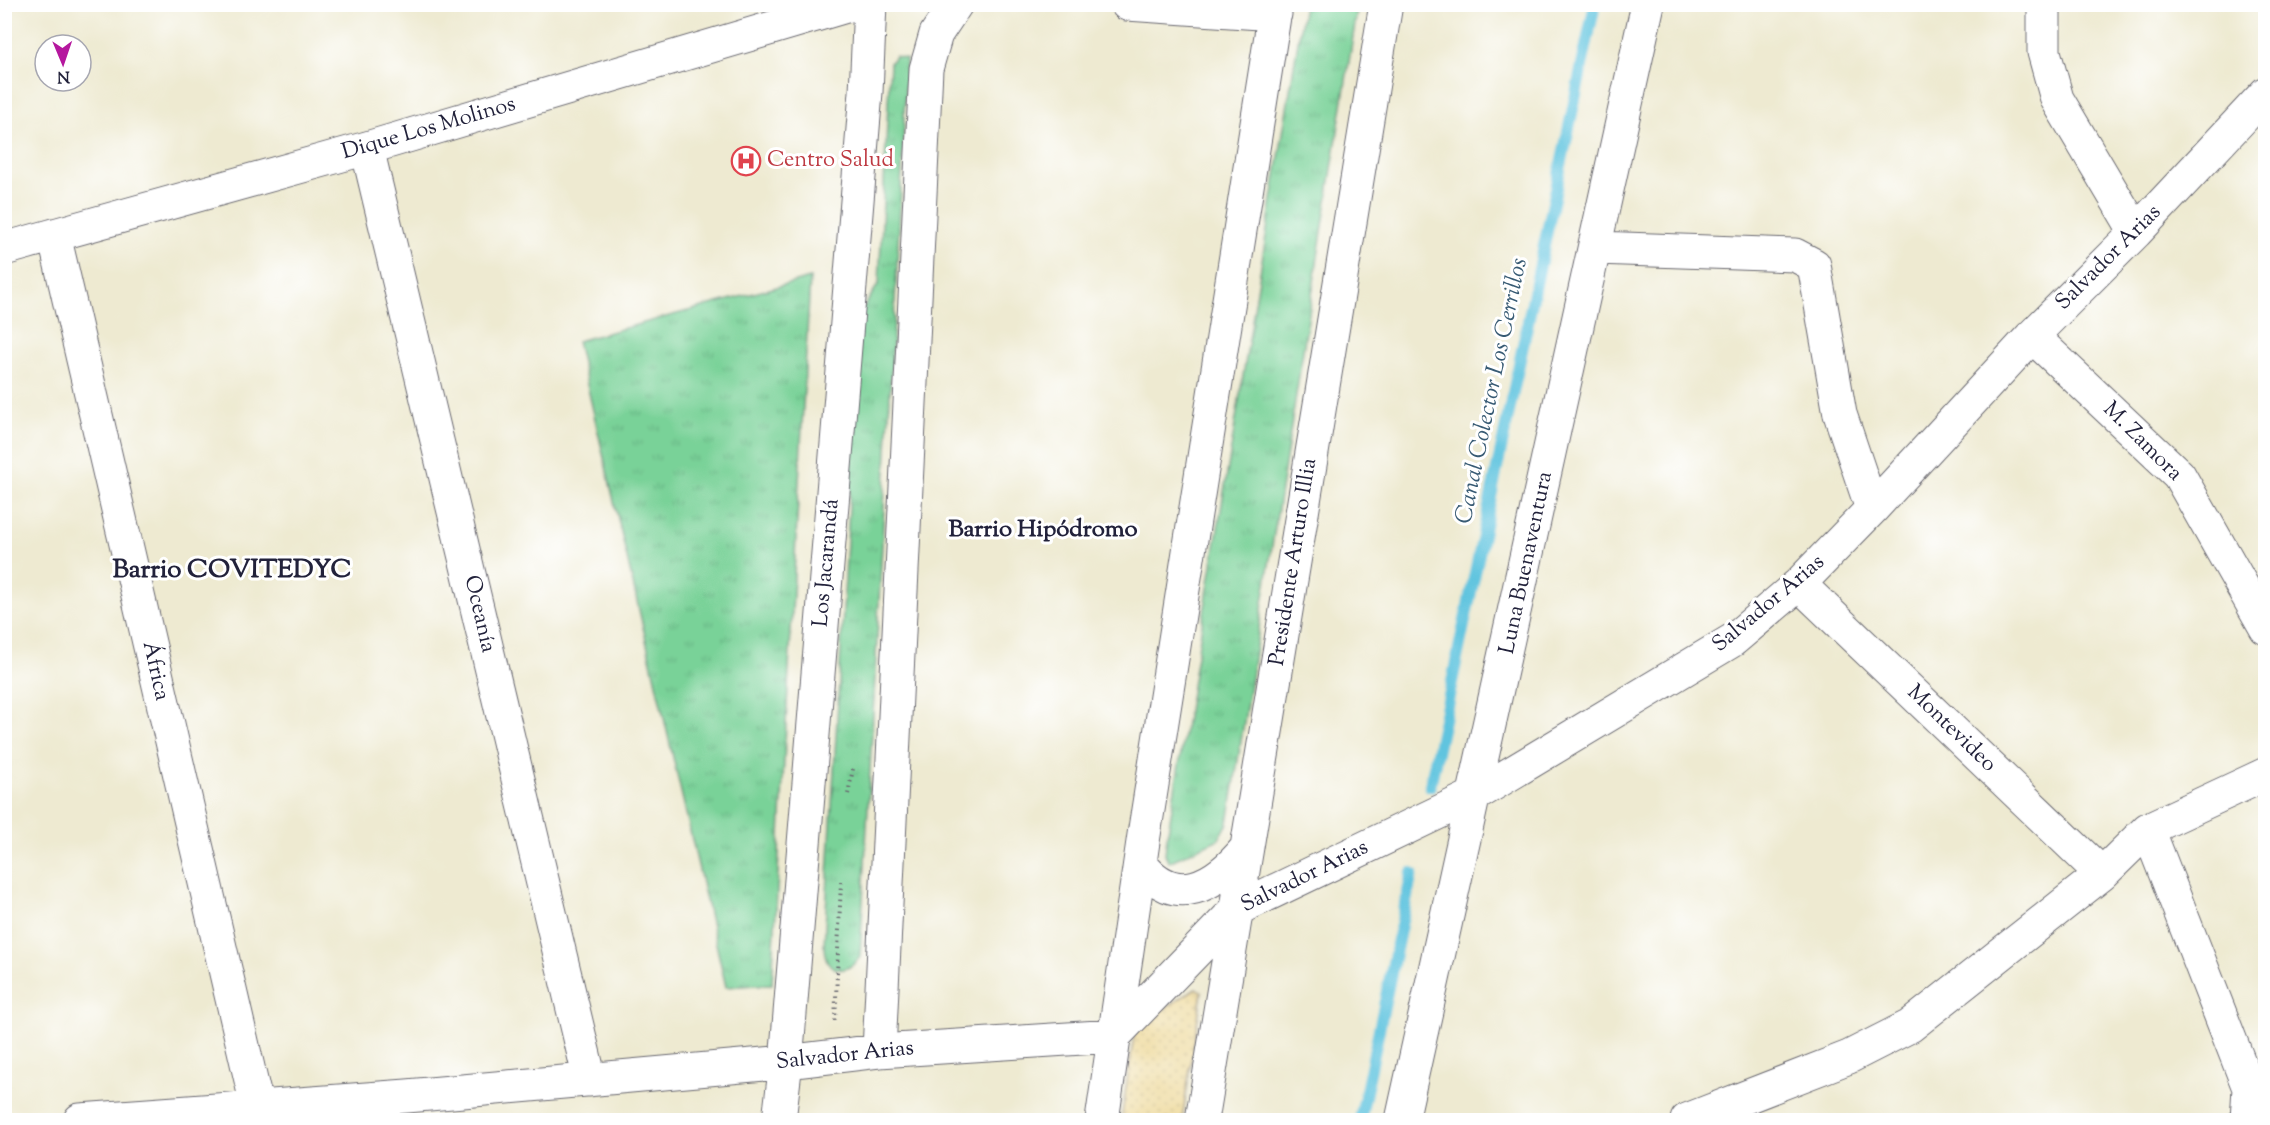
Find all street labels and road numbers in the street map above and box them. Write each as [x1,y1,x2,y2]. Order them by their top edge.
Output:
street label: Dique Los Molinos [338,89,520,169]
street label: Salvador Arias [2049,198,2169,318]
street label: M. Zamora [2095,395,2189,489]
street label: Presidente Arturo Illia [1262,456,1326,668]
street label: Luna Buenaventura [1492,469,1562,657]
street label: Los Jacarandá [805,498,849,628]
street label: Salvador Arias [1706,547,1832,661]
street label: Oceanía [455,572,503,656]
street label: África [133,638,178,704]
street label: Montevideo [1899,678,2003,780]
street label: Salvador Arias [1236,832,1374,922]
street label: Salvador Arias [775,1033,915,1079]

